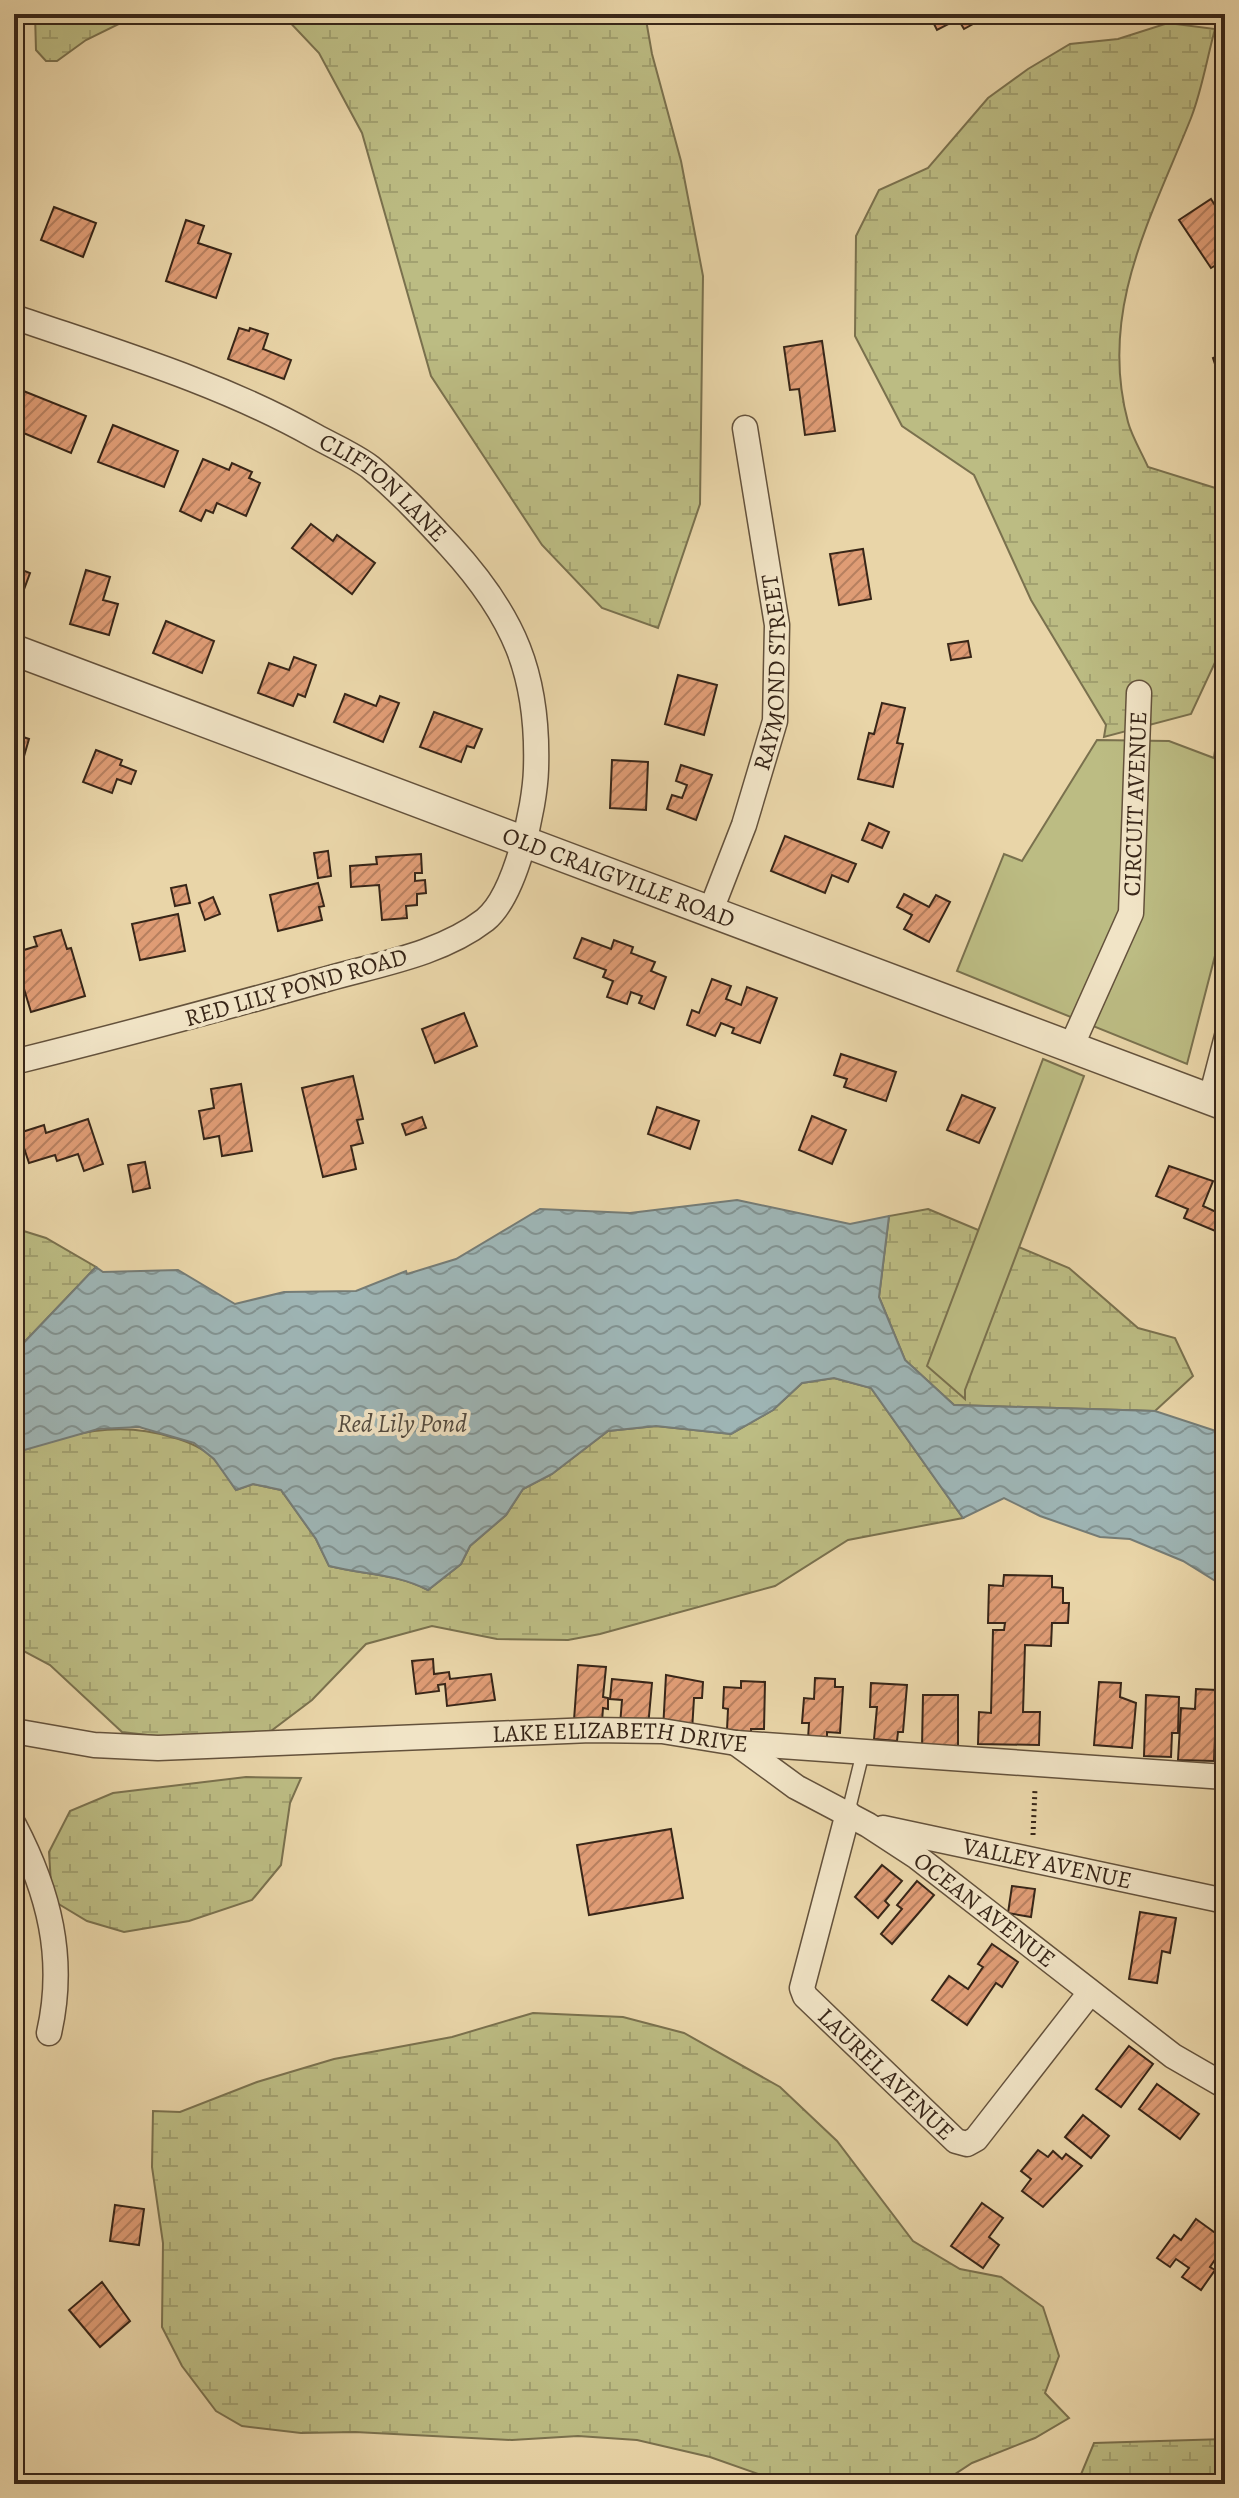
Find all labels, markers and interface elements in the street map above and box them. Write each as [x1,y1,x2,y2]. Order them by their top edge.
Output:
street label: CLIFTON LANE [314,425,454,549]
street label: RAYMOND STREET [745,572,794,774]
street label: CIRCUIT AVENUE [1116,711,1154,897]
street label: OLD CRAIGVILLE ROAD [498,819,739,935]
street label: RED LILY POND ROAD [181,940,411,1034]
water label: Red Lily Pond [337,1406,467,1441]
street label: LAKE ELIZABETH DRIVE [491,1714,749,1760]
street label: VALLEY AVENUE [959,1829,1135,1897]
street label: OCEAN AVENUE [907,1844,1062,1975]
street label: LAUREL AVENUE [811,2001,962,2147]

